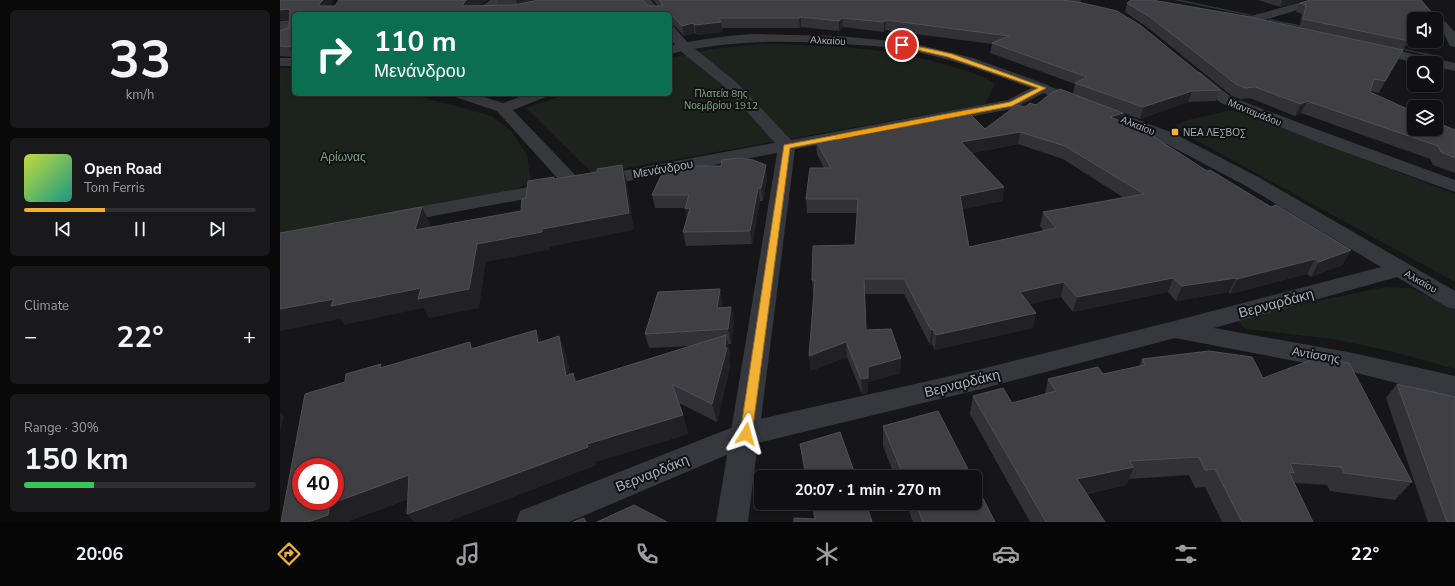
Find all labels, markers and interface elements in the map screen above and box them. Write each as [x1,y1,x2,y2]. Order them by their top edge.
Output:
map controls [1407,12,1443,136]
button: sound [1407,12,1443,48]
text: 110 m [374,23,457,61]
text: 33 [109,24,171,95]
icon: right [308,28,360,80]
pin [885,28,919,62]
street label: Αλκαίου [810,33,846,49]
icon: arrive [891,34,913,56]
button: search [1407,56,1443,92]
text: Μενάνδρου [374,59,466,83]
text: km/h [126,86,154,104]
park label: Πλατεία 8ης Νοεμβρίου 1912 [684,87,758,113]
street label: Μανταμάδου [1226,96,1284,130]
button: layers [1407,100,1443,136]
street label: Αλκαίου [1119,113,1157,139]
place label: ΝΕΑ ΛΕΣΒΟΣ [1183,126,1246,140]
marker: ΝΕΑ ΛΕΣΒΟΣ [1170,127,1180,137]
park label: Αρίωνας [320,149,366,165]
street label: Μενάνδρου [632,156,694,182]
text: Open Road [84,159,162,179]
text: Tom Ferris [84,179,145,197]
icon: previous [52,218,74,240]
icon: pause [129,218,151,240]
icon: next [206,218,228,240]
street label: Αλκαίου [1402,267,1439,297]
street label: Βερναρδάκη [1236,284,1316,323]
text: Climate [24,297,69,315]
text: 22° [116,317,164,358]
text: − [24,322,37,352]
text: + [243,322,256,352]
street label: Αντίσσης [1291,343,1341,367]
street label: Βερναρδάκη [922,365,1002,402]
position arrow [725,413,767,455]
text: Range · 30% [24,419,99,437]
text: 150 km [24,439,129,480]
street label: Βερναρδάκη [613,450,692,497]
speed limit sign: 40 [292,458,344,510]
text: 20:07 · 1 min · 270 m [795,480,941,500]
icon: directions [275,540,303,568]
icon: music [454,540,482,568]
icon: phone [633,540,661,568]
icon: climate [813,540,841,568]
icon: car [992,540,1020,568]
icon: filters [1172,540,1200,568]
text: 20:06 [76,542,123,566]
text: 22° [1351,542,1379,566]

